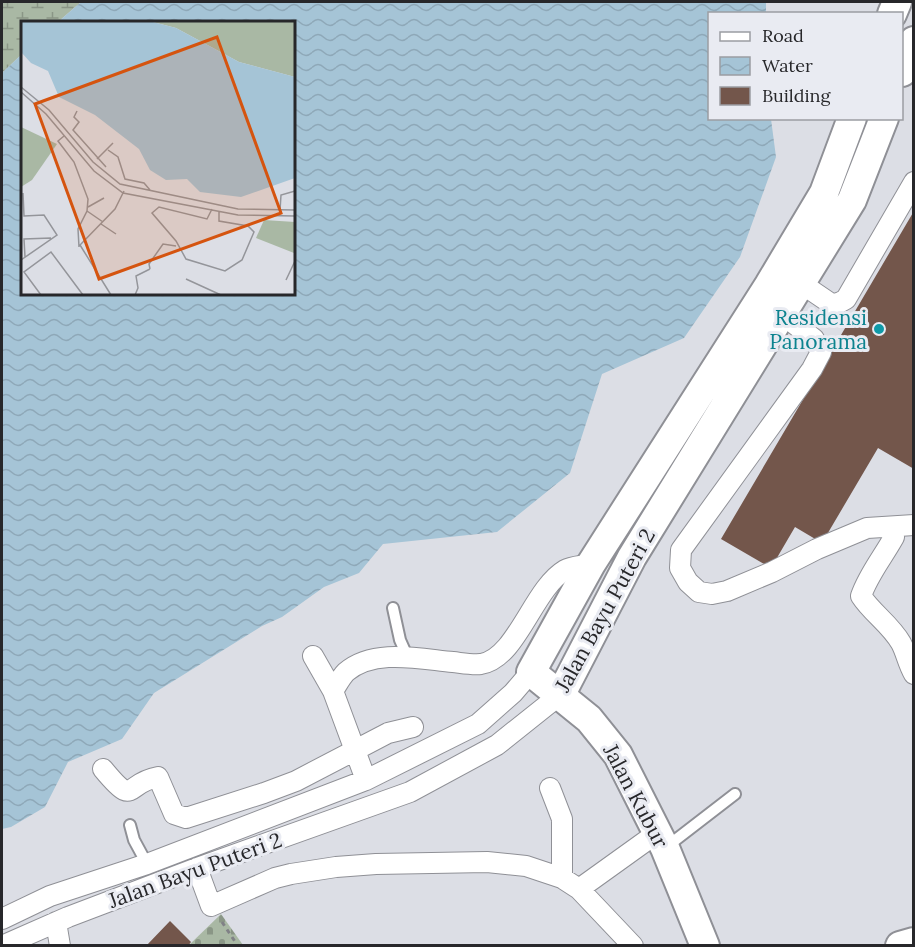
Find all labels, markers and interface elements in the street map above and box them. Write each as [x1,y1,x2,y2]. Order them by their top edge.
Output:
legend [708,12,903,120]
inset map [21,21,296,296]
text: Road [762,24,804,47]
text: Water [762,54,813,77]
text: Building [762,84,832,107]
place label: Residensi Panorama [769,304,867,355]
marker: Residensi Panorama [872,322,886,336]
street label: Jalan Bayu Puteri 2 [548,524,661,697]
street label: Jalan Kubur [597,739,675,853]
street label: Jalan Bayu Puteri 2 [104,826,285,914]

